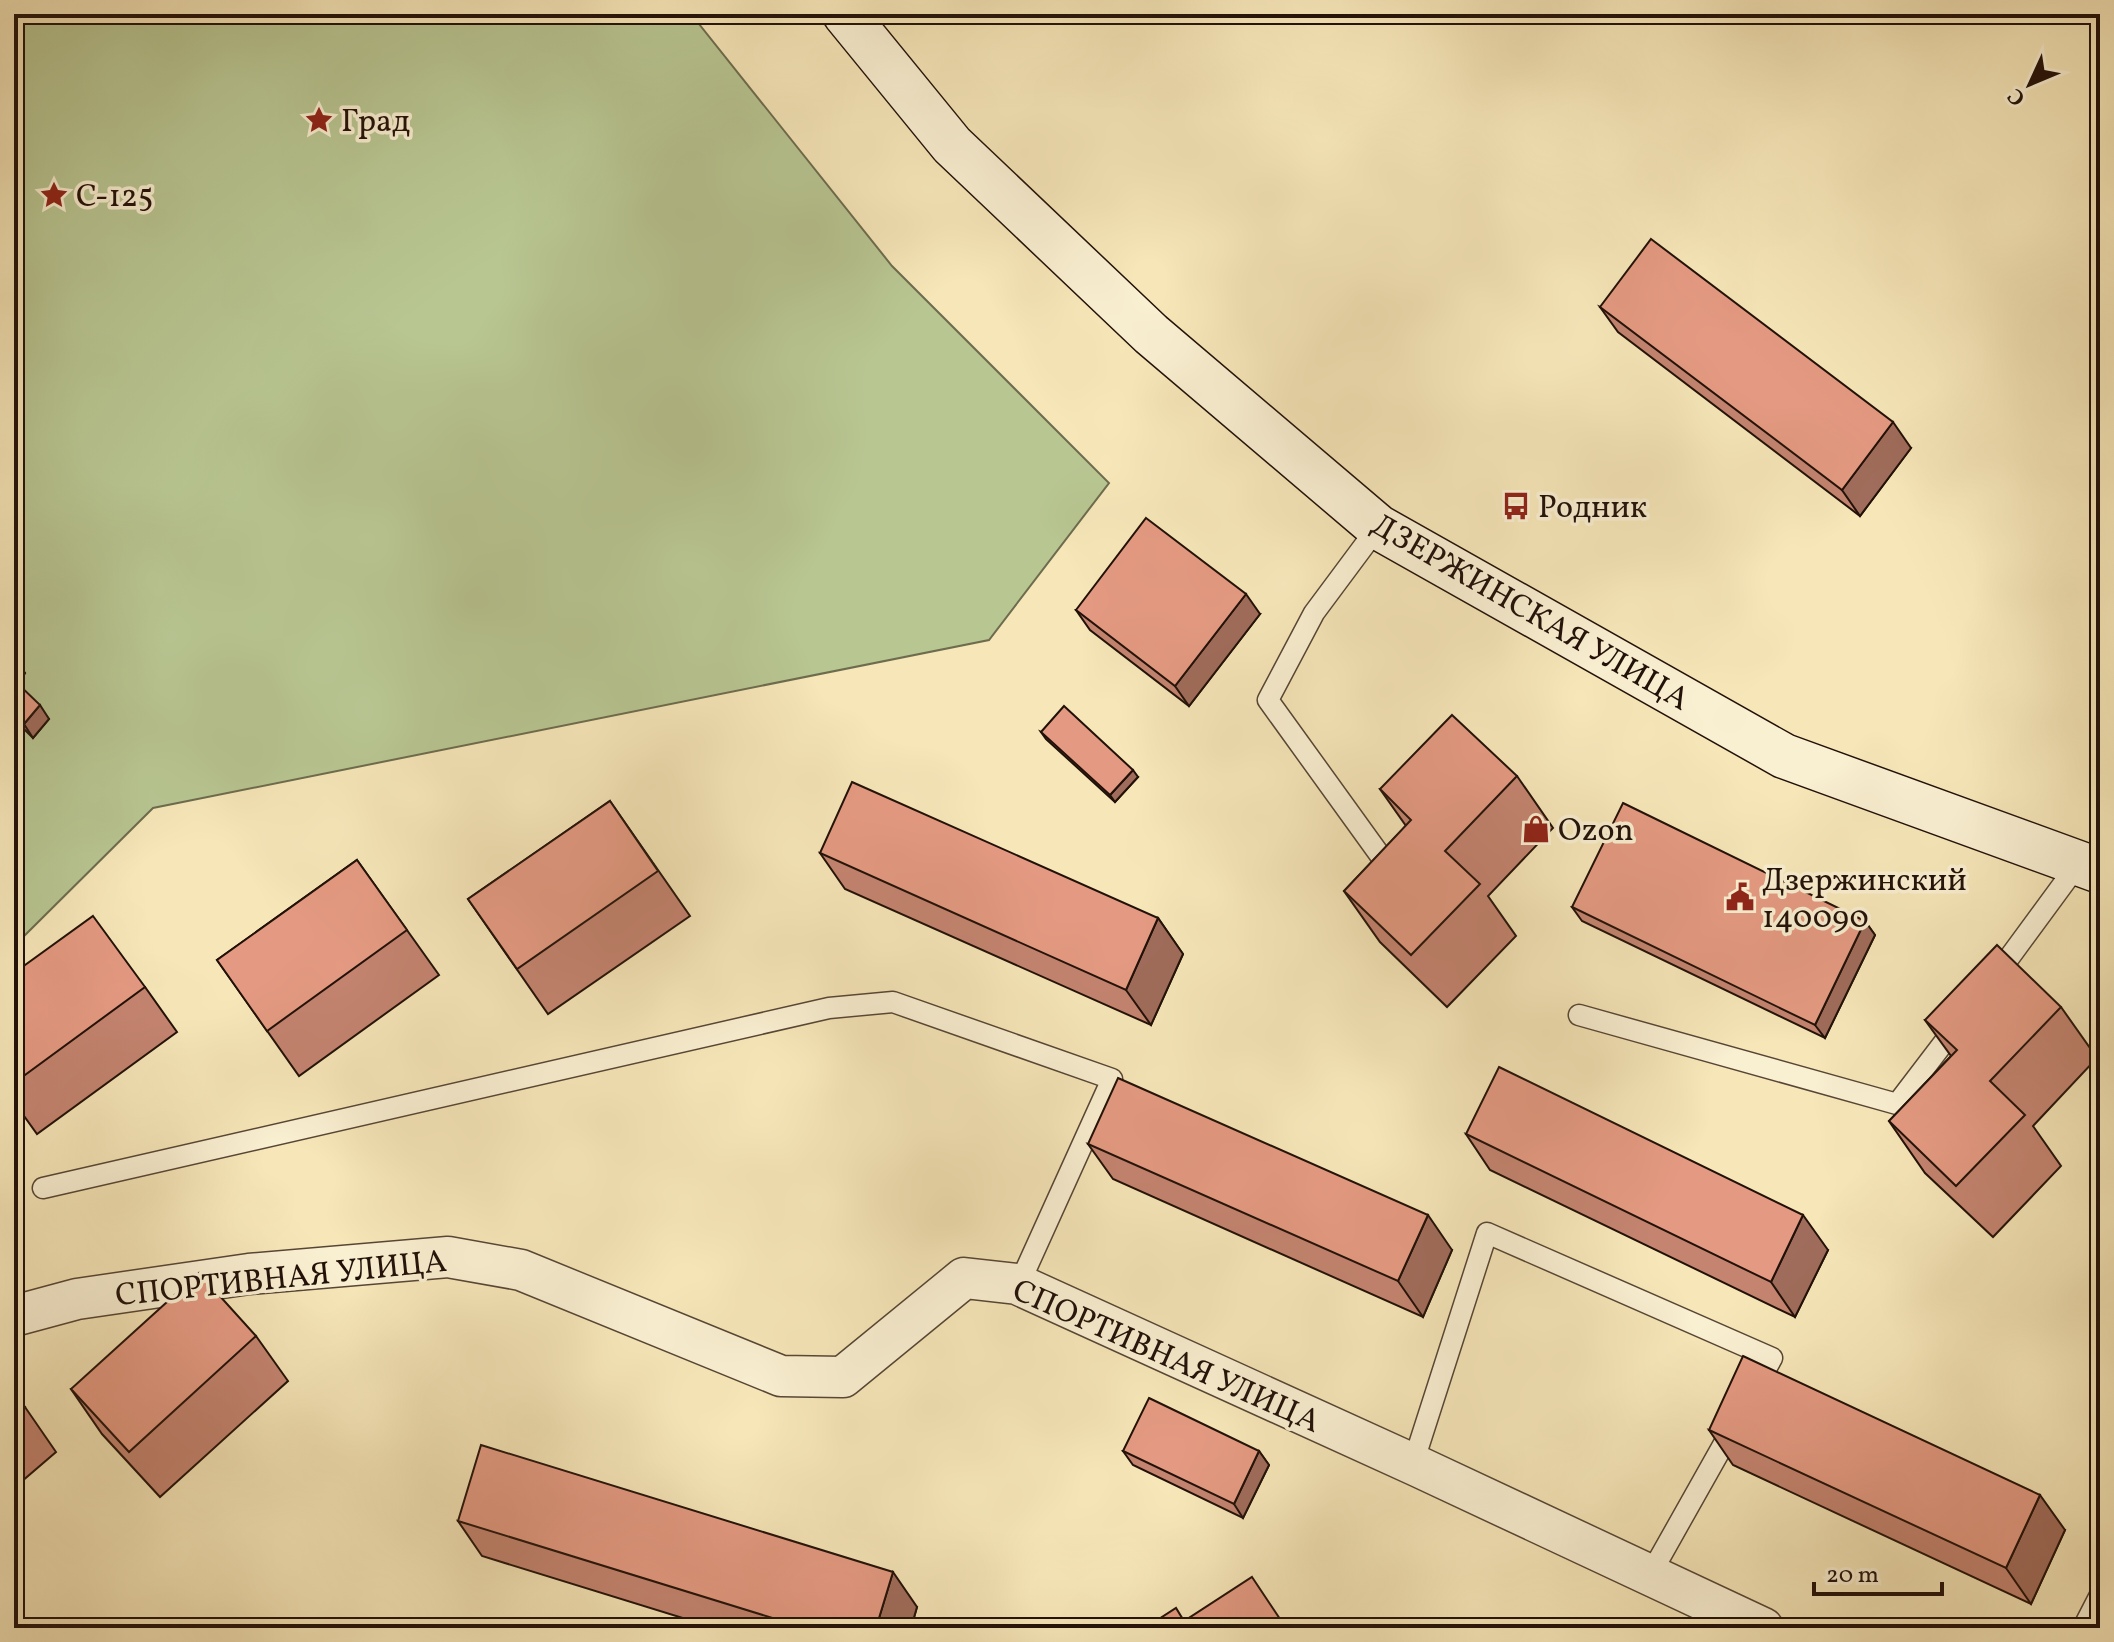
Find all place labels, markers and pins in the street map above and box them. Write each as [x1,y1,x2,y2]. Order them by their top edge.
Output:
place label: Град [341,101,410,145]
place icon: Град [304,105,334,135]
place label: С-125 [76,176,153,220]
place icon: С-125 [39,180,69,210]
place label: Родник [1538,487,1647,531]
bus stop icon: Родник [1501,491,1531,521]
place label: Ozon [1558,810,1634,854]
shop icon: Ozon [1521,814,1551,844]
place label: Дзержинский 140090 [1762,860,1967,941]
public building icon: Дзержинский 140090 [1725,882,1755,912]

